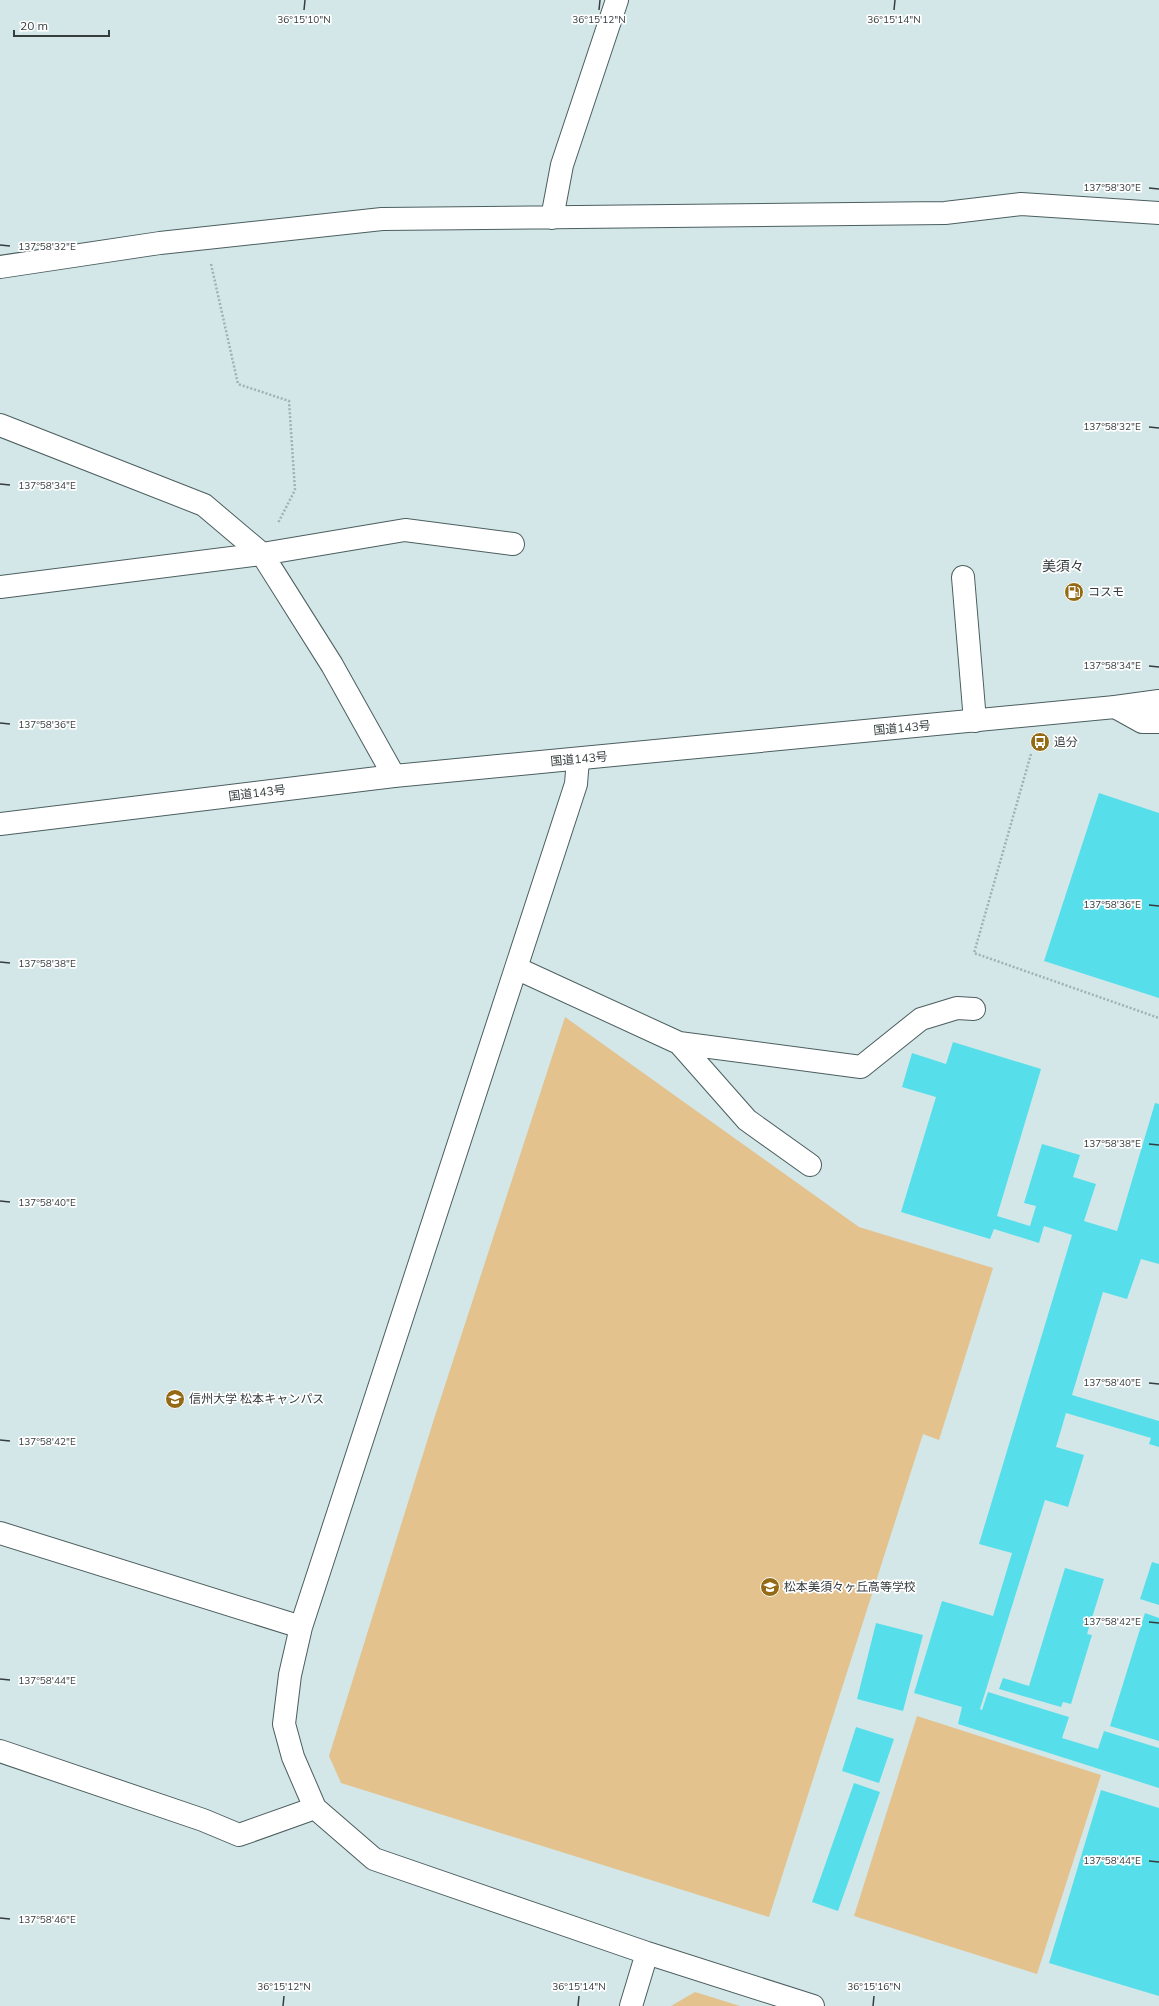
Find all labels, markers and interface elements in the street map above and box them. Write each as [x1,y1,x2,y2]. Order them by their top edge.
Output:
scale bar [14,12,109,38]
text: 36°15'10"N [277,13,331,26]
text: 36°15'12"N [572,13,626,26]
text: 36°15'14"N [867,13,921,26]
text: 20 m [20,18,48,33]
text: 137°58'30"E [1083,181,1141,194]
text: 137°58'32"E [18,240,76,253]
text: 137°58'32"E [1083,420,1141,433]
text: 137°58'34"E [18,479,76,492]
district label: 美須々 [1042,557,1084,575]
fuel station icon: コスモ [1063,581,1085,603]
place label: コスモ [1088,584,1124,599]
text: 137°58'34"E [1083,659,1141,672]
text: 137°58'36"E [18,718,76,731]
street label: 国道143号 [873,718,931,737]
bus stop icon: 追分 [1029,731,1051,753]
place label: 追分 [1054,734,1078,749]
street label: 国道143号 [550,749,608,768]
street label: 国道143号 [227,782,286,803]
text: 137°58'36"E [1083,898,1141,911]
text: 137°58'38"E [18,957,76,970]
text: 137°58'38"E [1083,1137,1141,1150]
text: 137°58'40"E [18,1196,76,1209]
text: 137°58'40"E [1083,1376,1141,1389]
school or university icon: 信州大学 松本キャンパス [164,1388,186,1410]
place label: 信州大学 松本キャンパス [189,1391,324,1406]
text: 137°58'42"E [18,1435,76,1448]
school or university icon: 松本美須々ヶ丘高等学校 [759,1576,781,1598]
place label: 松本美須々ヶ丘高等学校 [784,1579,916,1594]
text: 137°58'42"E [1083,1615,1141,1628]
text: 137°58'44"E [18,1674,76,1687]
text: 137°58'44"E [1083,1854,1141,1867]
text: 137°58'46"E [18,1913,76,1926]
text: 36°15'12"N [257,1980,311,1993]
text: 36°15'14"N [552,1980,606,1993]
text: 36°15'16"N [847,1980,901,1993]

